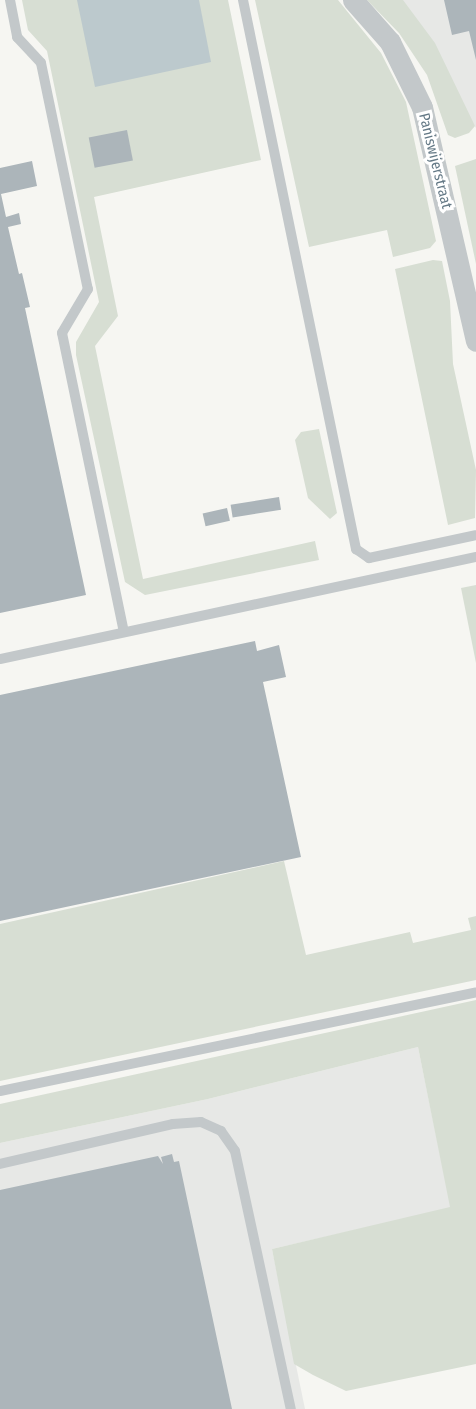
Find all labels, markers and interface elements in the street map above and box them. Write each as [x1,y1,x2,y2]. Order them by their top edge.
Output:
street label: Paniswijerstraat [414,111,456,211]

